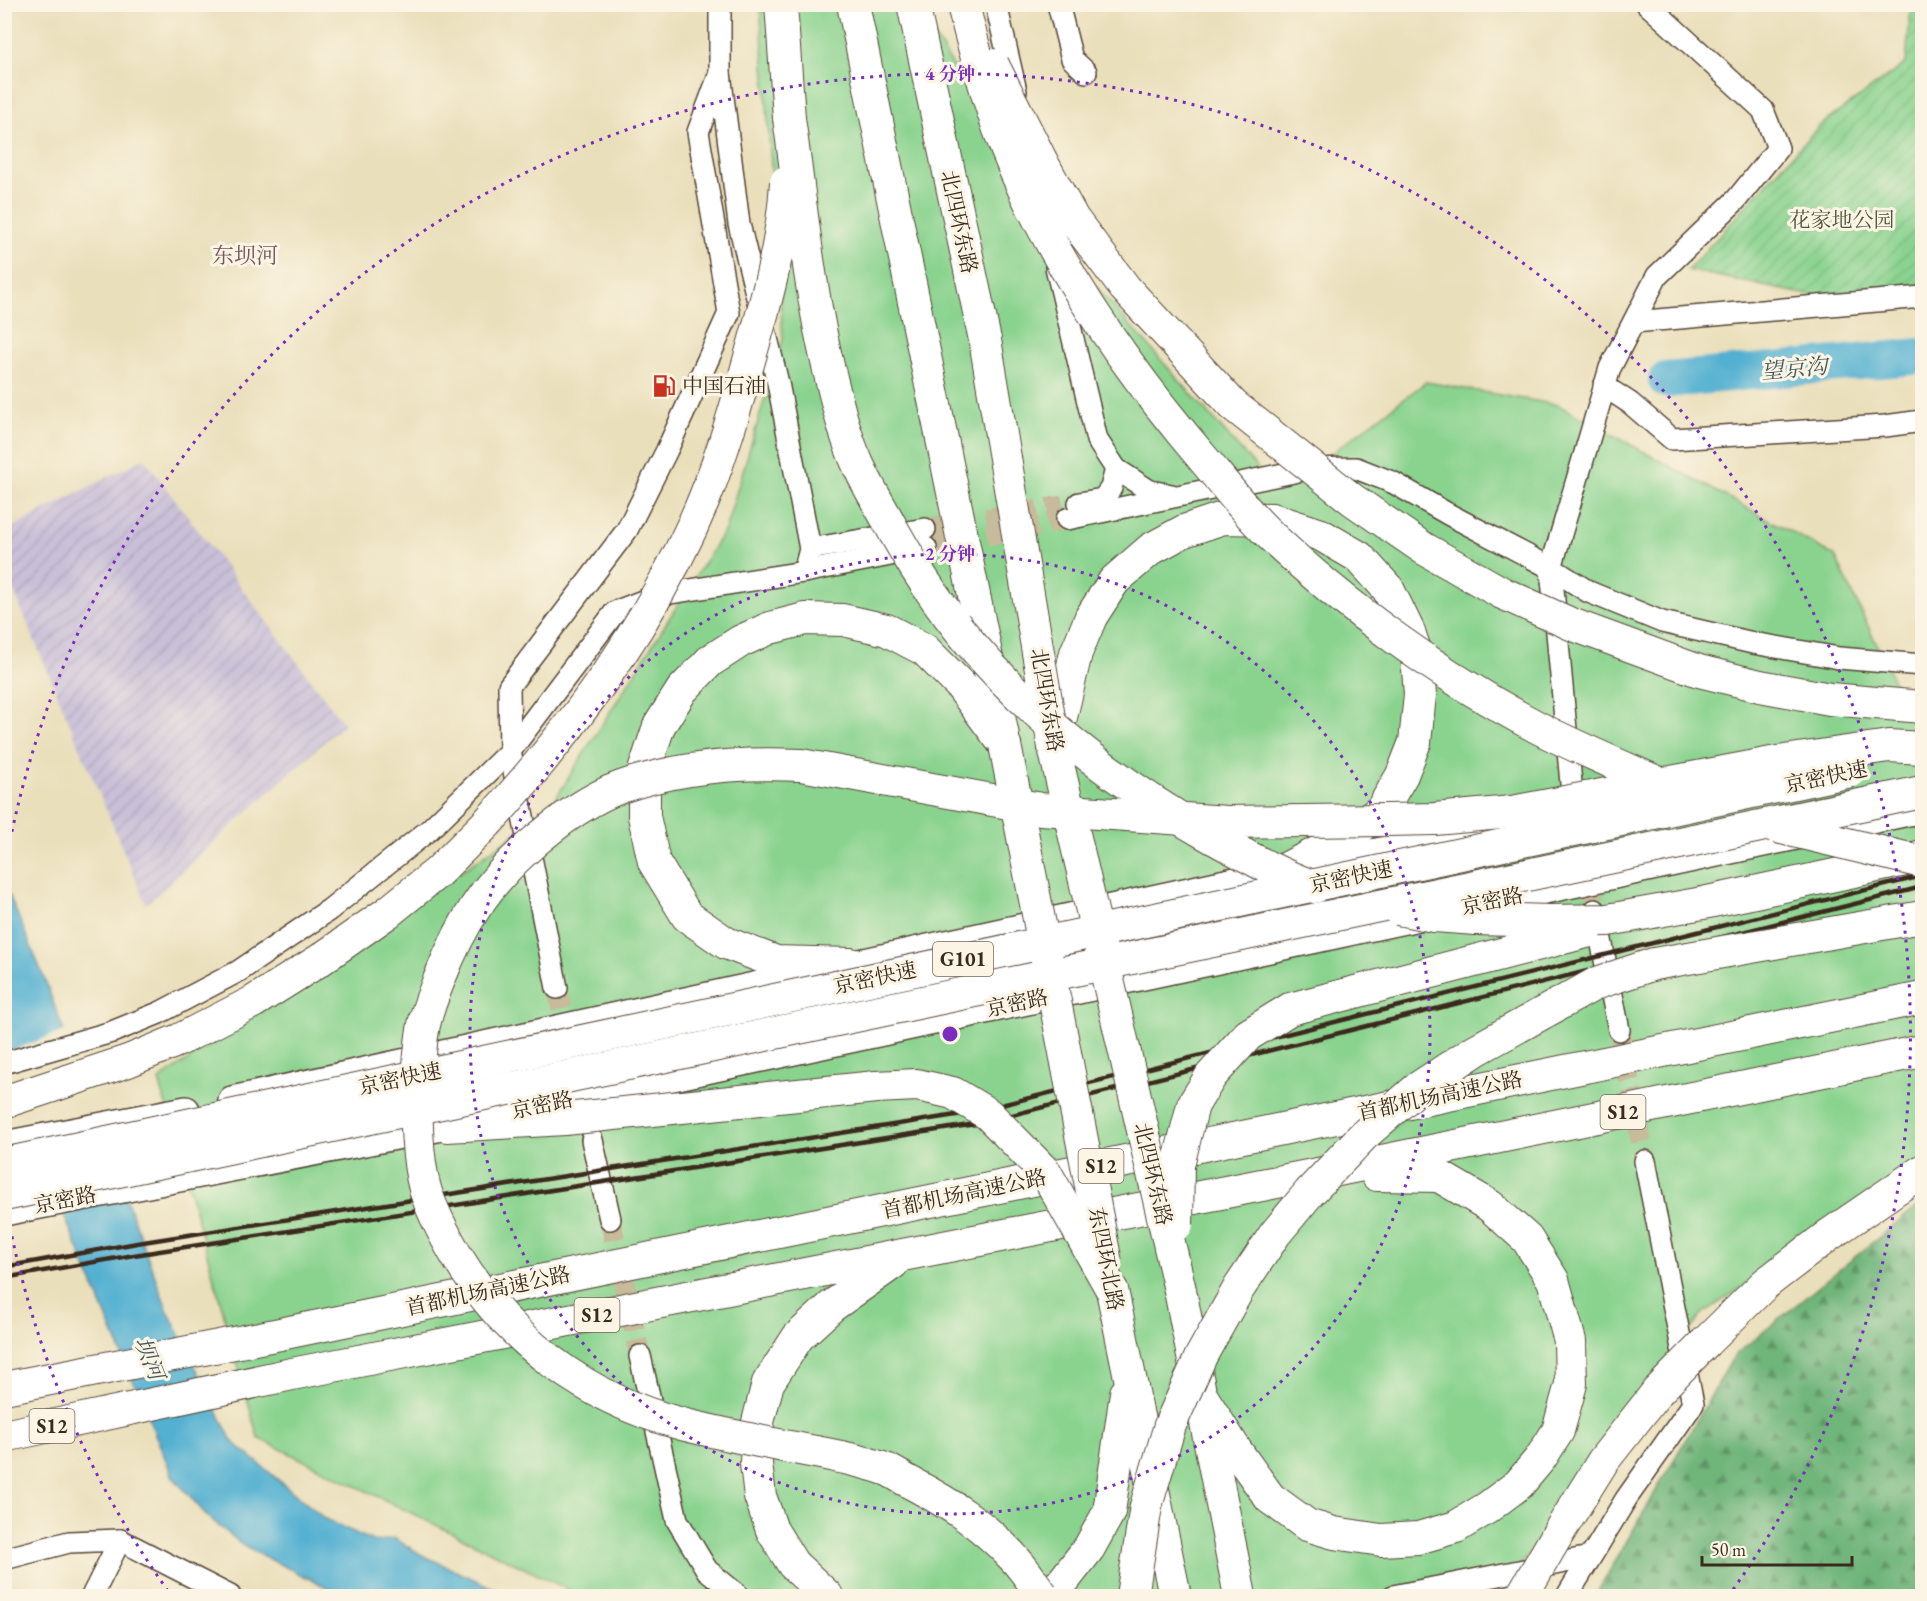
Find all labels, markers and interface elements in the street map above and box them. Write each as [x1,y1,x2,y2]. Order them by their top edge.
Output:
text: 4 分钟 [925,62,975,85]
street label: 北四环东路 [935,168,984,276]
park label: 花家地公园 [1790,206,1895,233]
district label: 东坝河 [212,241,278,270]
water label: 望京沟 [1760,351,1831,386]
place label: 中国石油 [682,372,766,399]
fuel station icon: 中国石油 [651,373,677,399]
text: 2 分钟 [925,542,975,565]
street label: 北四环东路 [1025,646,1070,754]
street label: 京密快速 [1782,755,1870,798]
street label: 京密快速 [1307,855,1395,898]
street label: 京密路 [1458,881,1526,920]
road number: G101 [933,942,993,976]
street label: 京密快速 [831,956,919,999]
street label: 京密路 [983,983,1051,1022]
centre of rings [940,1024,960,1044]
street label: 京密快速 [356,1057,444,1100]
street label: 首都机场高速公路 [1355,1065,1525,1126]
street label: 京密路 [508,1085,576,1124]
road number: S12 [1600,1095,1646,1129]
street label: 北四环东路 [1129,1120,1178,1228]
road number: S12 [1078,1149,1124,1183]
street label: 首都机场高速公路 [879,1163,1049,1224]
street label: 京密路 [31,1180,98,1219]
street label: 东四环北路 [1083,1205,1130,1313]
street label: 首都机场高速公路 [403,1260,573,1321]
road number: S12 [574,1298,620,1332]
water label: 坝河 [128,1332,173,1388]
road number: S12 [29,1409,74,1443]
scale bar [1702,1529,1852,1567]
text: 50 m [1711,1538,1746,1561]

